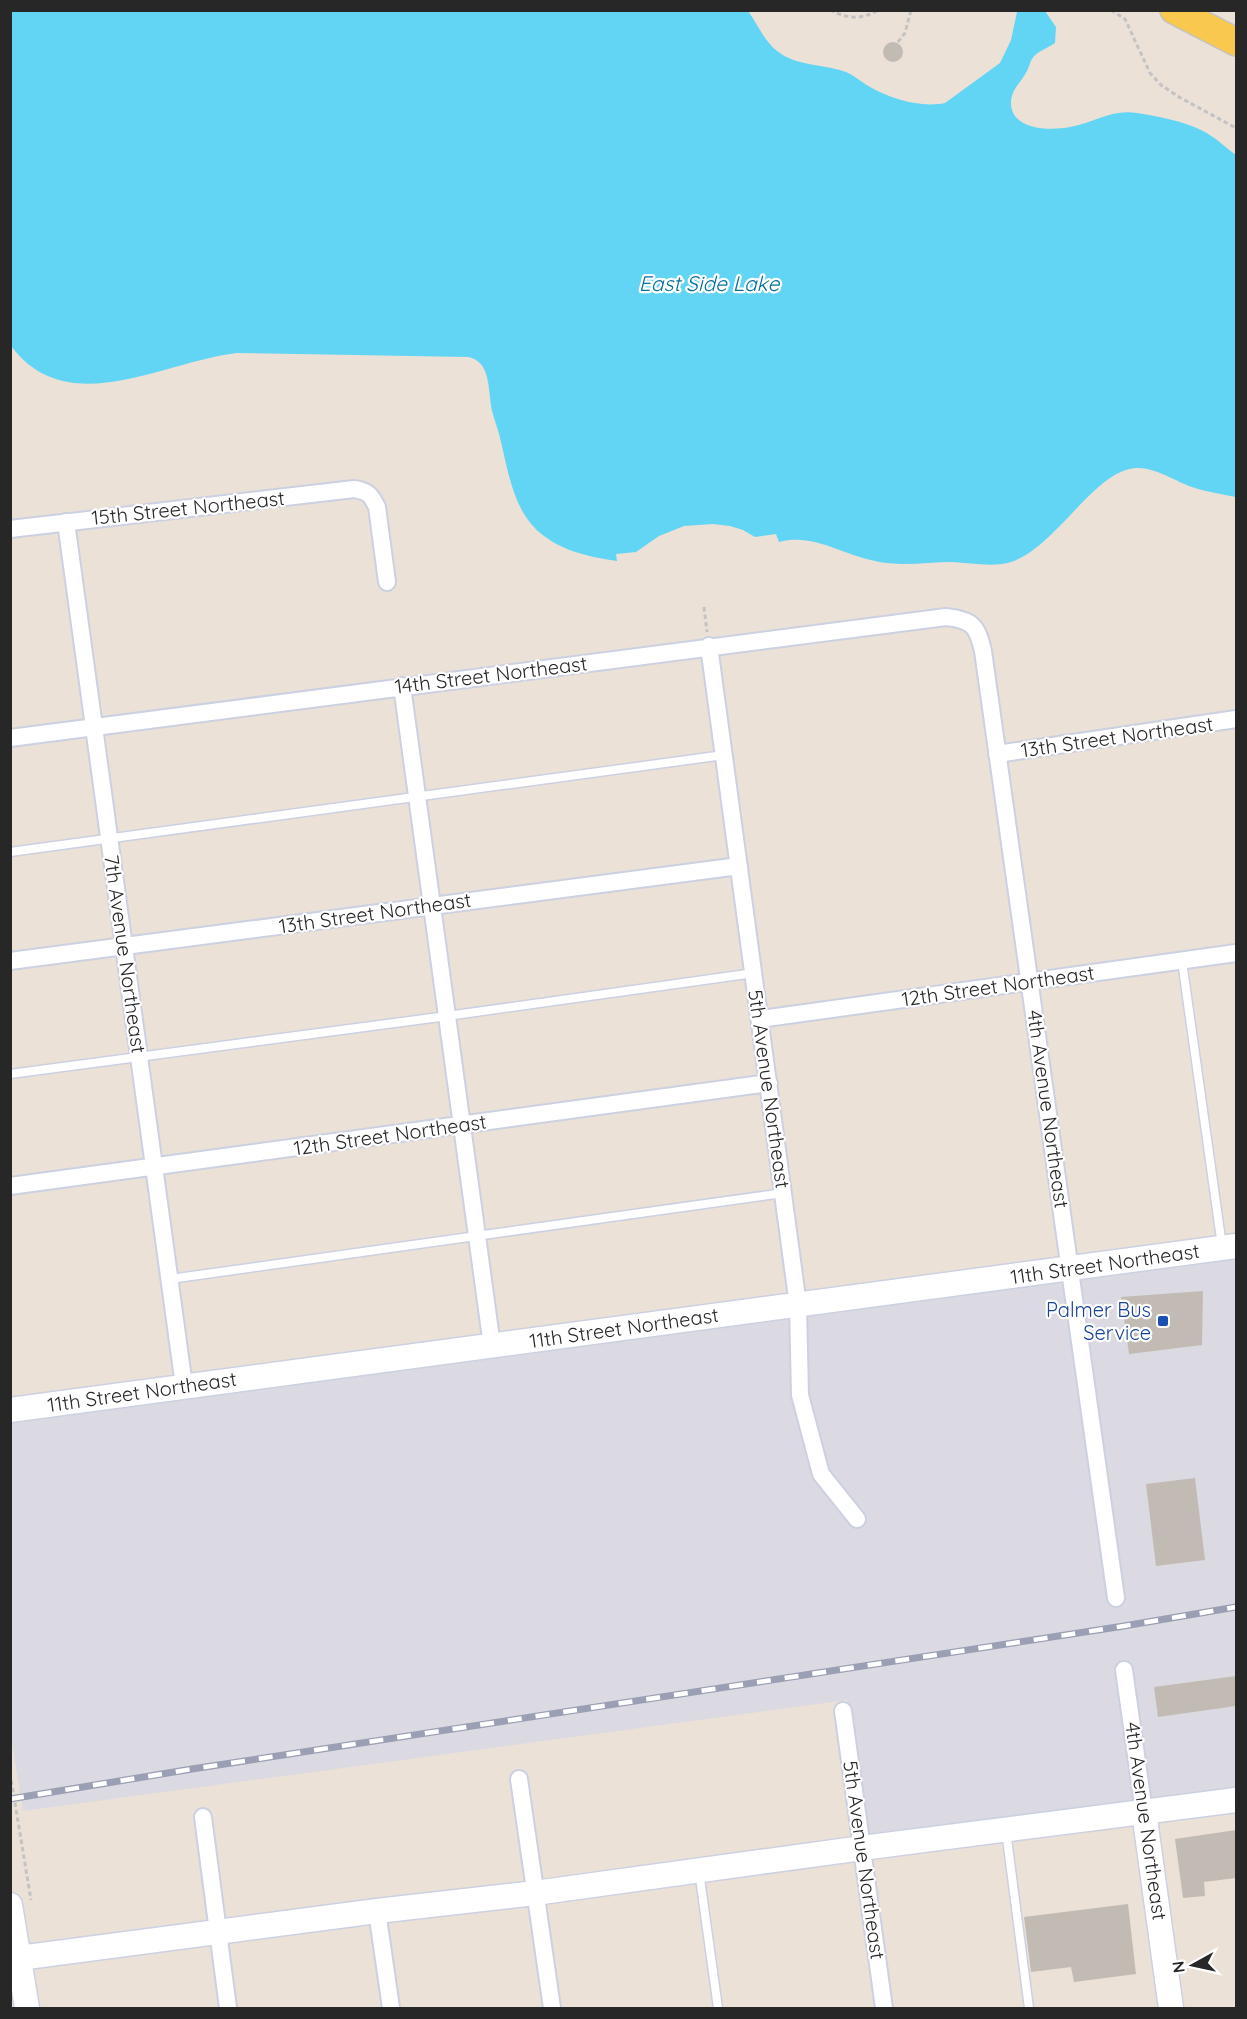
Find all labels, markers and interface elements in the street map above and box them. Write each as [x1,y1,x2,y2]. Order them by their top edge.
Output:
water label: East Side Lake [639,270,780,296]
street label: 15th Street Northeast [90,485,286,530]
street label: 14th Street Northeast [393,650,589,699]
street label: 13th Street Northeast [1019,711,1215,762]
street label: 7th Avenue Northeast [99,853,152,1055]
street label: 13th Street Northeast [277,887,473,938]
street label: 12th Street Northeast [900,960,1096,1011]
street label: 5th Avenue Northeast [743,988,796,1190]
street label: 4th Avenue Northeast [1022,1008,1075,1210]
street label: 12th Street Northeast [292,1109,488,1160]
street label: 11th Street Northeast [1009,1238,1201,1289]
place label: Palmer Bus Service [1046,1297,1151,1345]
street label: 11th Street Northeast [528,1302,720,1353]
marker: Palmer Bus Service [1156,1314,1170,1328]
street label: 11th Street Northeast [46,1366,238,1417]
street label: 4th Avenue Northeast [1120,1720,1173,1922]
street label: 5th Avenue Northeast [838,1759,891,1961]
north arrow [1163,1935,1223,1995]
text: N [1167,1960,1189,1974]

